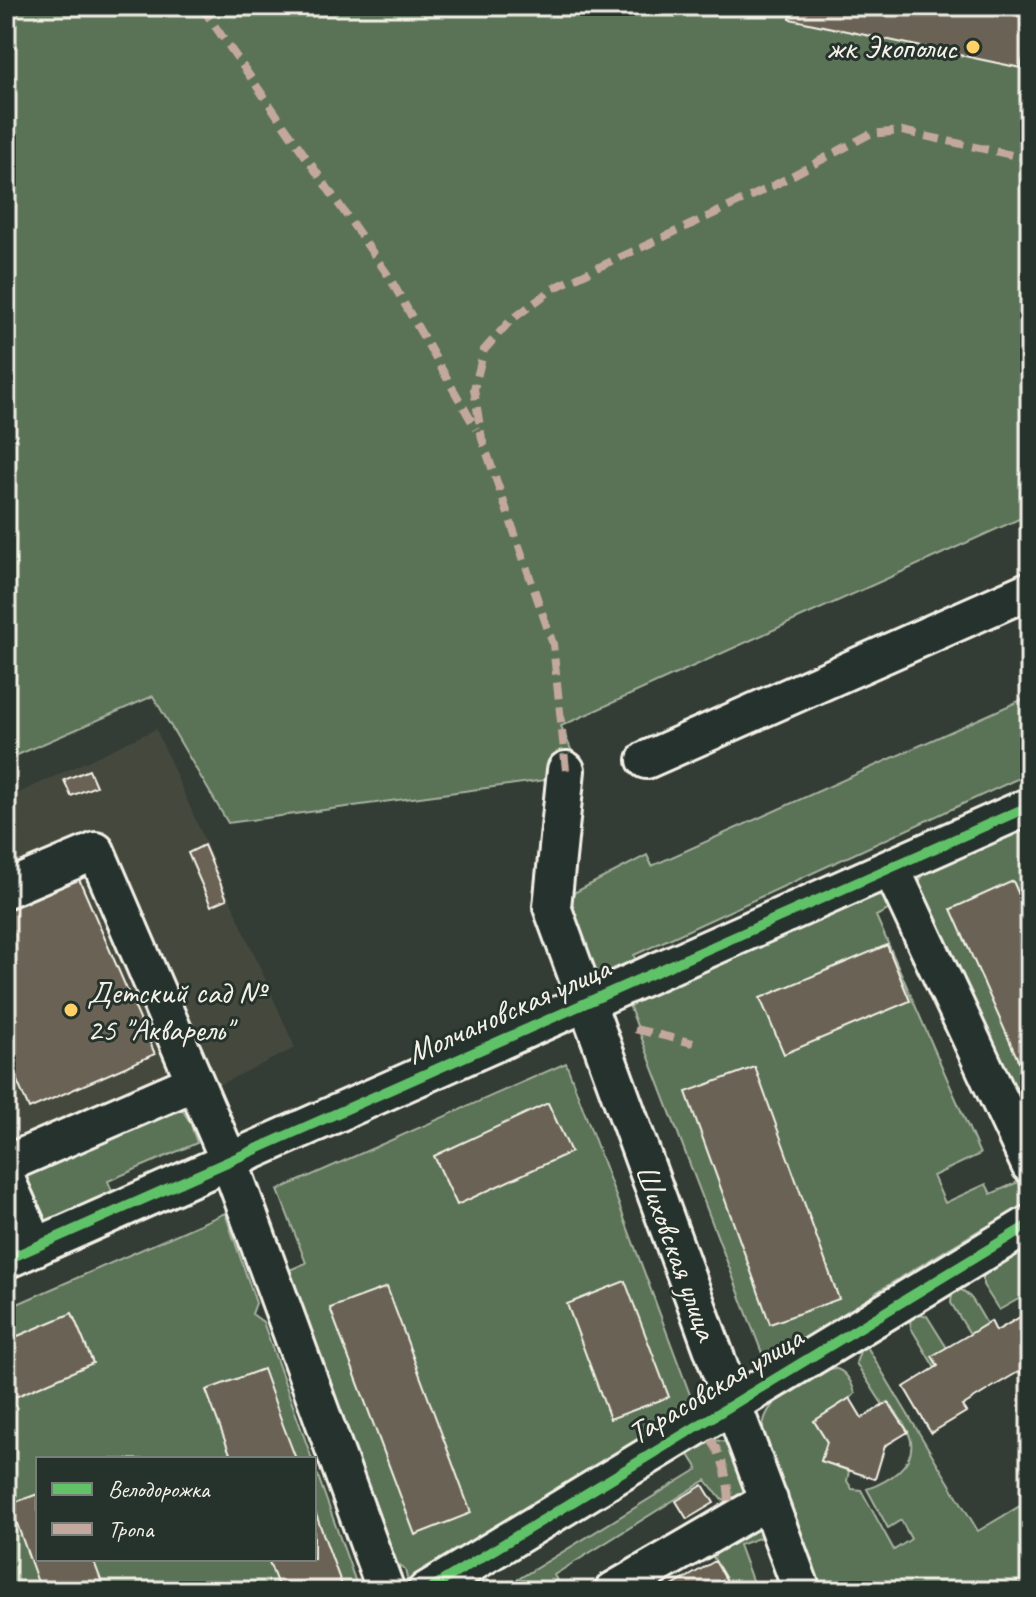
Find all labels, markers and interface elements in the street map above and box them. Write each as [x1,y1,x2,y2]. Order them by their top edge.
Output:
place label: жк Экополис [827,27,958,68]
marker: жк Экополис [964,38,982,56]
street label: Молчановская улица [400,947,618,1073]
place label: Детский сад № 25 "Акварель" [87,972,269,1050]
marker: Детский сад № 25 "Акварель" [62,1001,80,1019]
street label: Шиховская улица [626,1159,728,1348]
street label: Тарасовская улица [620,1316,812,1454]
legend [36,1457,316,1561]
text: Велодорожка [108,1474,211,1504]
text: Тропа [108,1514,155,1544]

